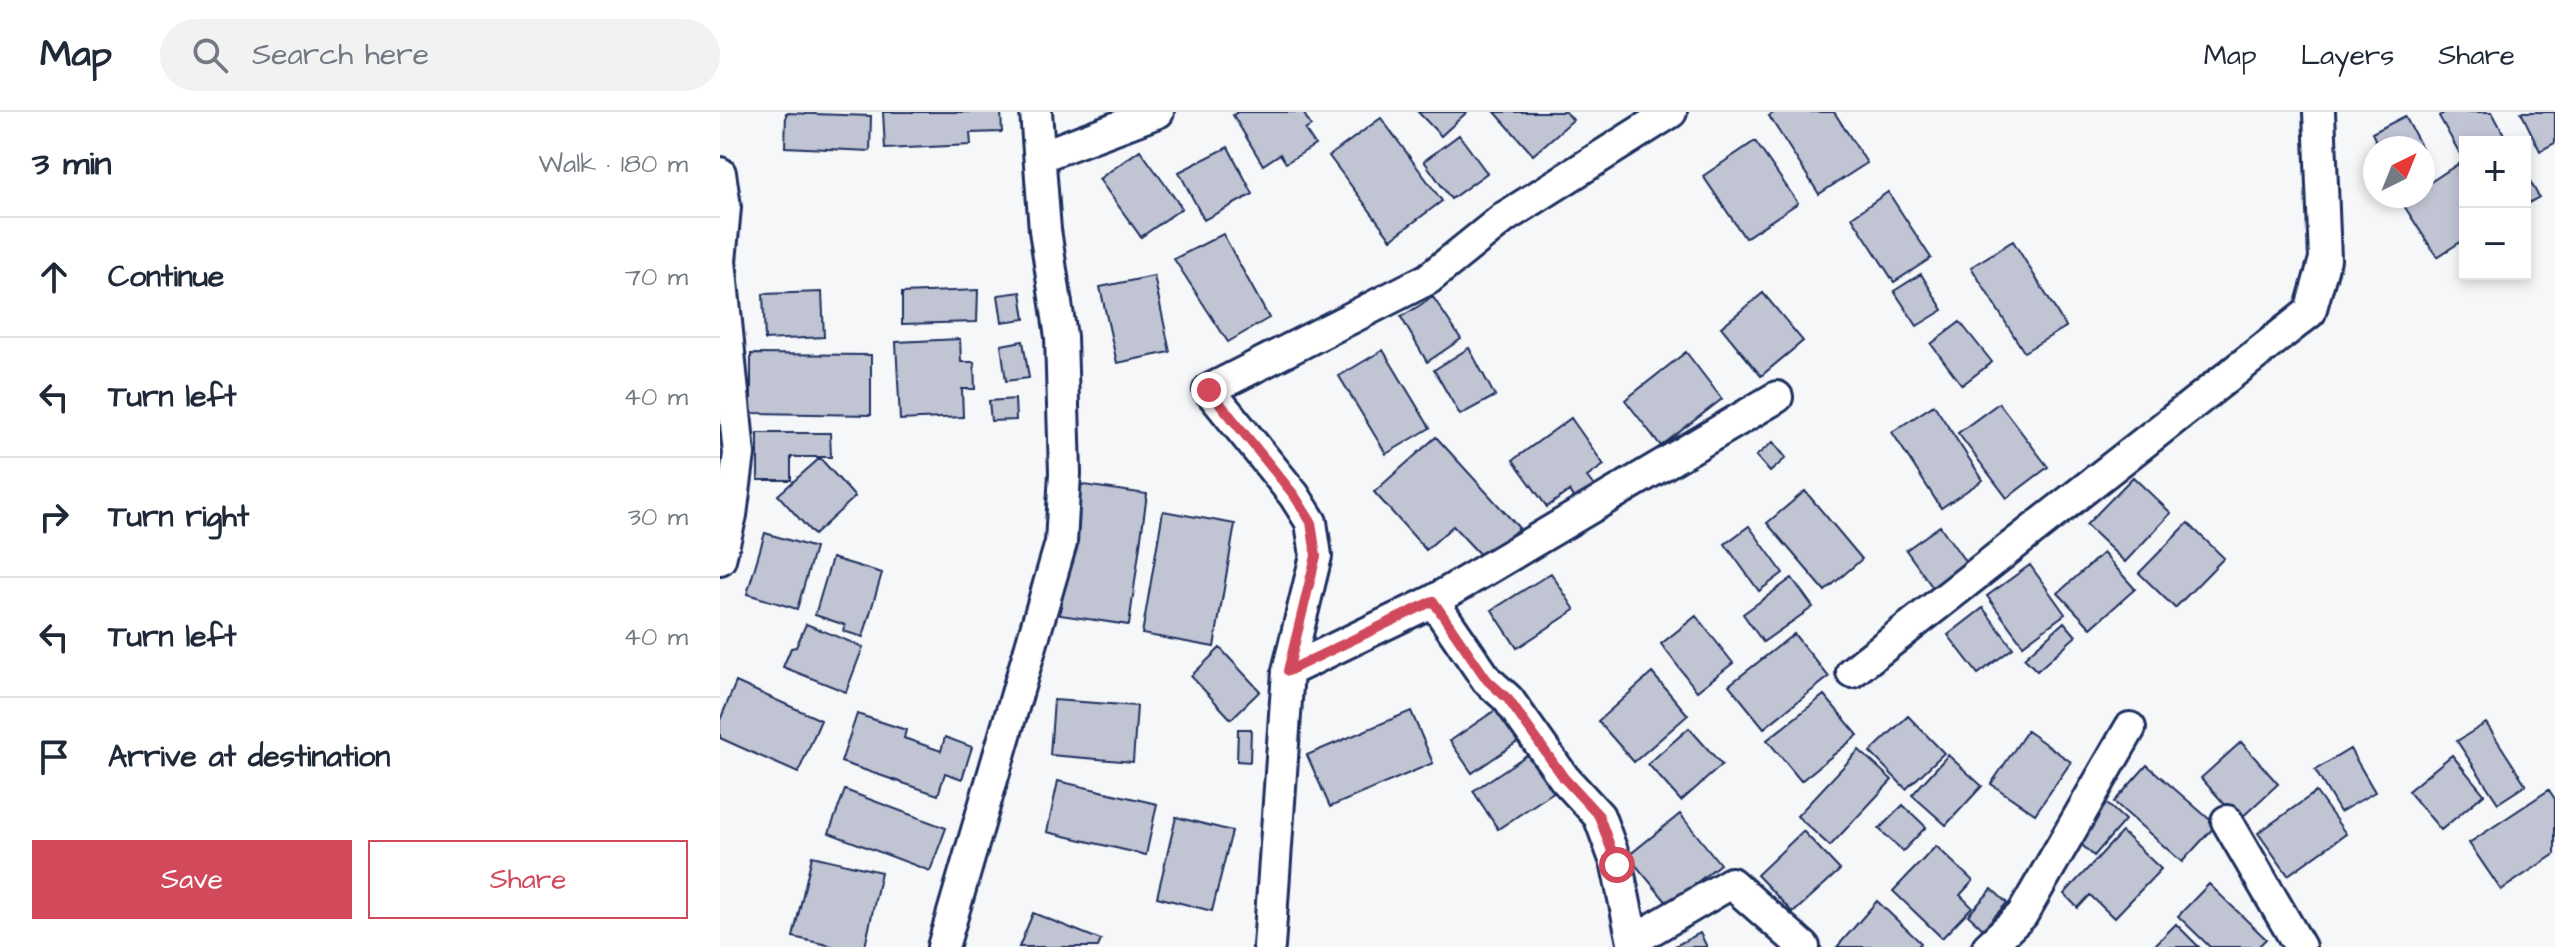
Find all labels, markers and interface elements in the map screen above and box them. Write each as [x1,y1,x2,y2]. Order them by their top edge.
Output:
search box [160,19,720,91]
text: Map [40,29,112,81]
icon: search [188,33,232,77]
text: Search here [252,34,429,76]
text: Map [2204,36,2257,75]
text: Layers [2301,36,2394,75]
text: Share [2438,36,2515,75]
north arrow [2363,136,2435,208]
map controls [2459,136,2531,280]
button: + [2459,136,2531,208]
text: 3 min [32,140,112,188]
text: Walk · 180 m [539,146,688,182]
button: − [2459,208,2531,280]
icon: ahead [32,255,76,299]
text: Continue [108,256,224,298]
text: 70 m [625,259,688,295]
route end [1191,372,1227,408]
icon: left [32,375,76,419]
text: Turn left [108,376,236,418]
text: 40 m [623,379,688,415]
icon: right [32,495,76,539]
text: Turn right [108,496,249,538]
text: 30 m [628,499,688,535]
icon: left [32,615,76,659]
text: Turn left [108,616,236,658]
text: 40 m [623,619,688,655]
icon: arrive [32,735,76,779]
text: Arrive at destination [108,736,390,778]
button: Save [32,840,352,919]
button: Share [368,840,688,919]
route start [1599,847,1635,883]

